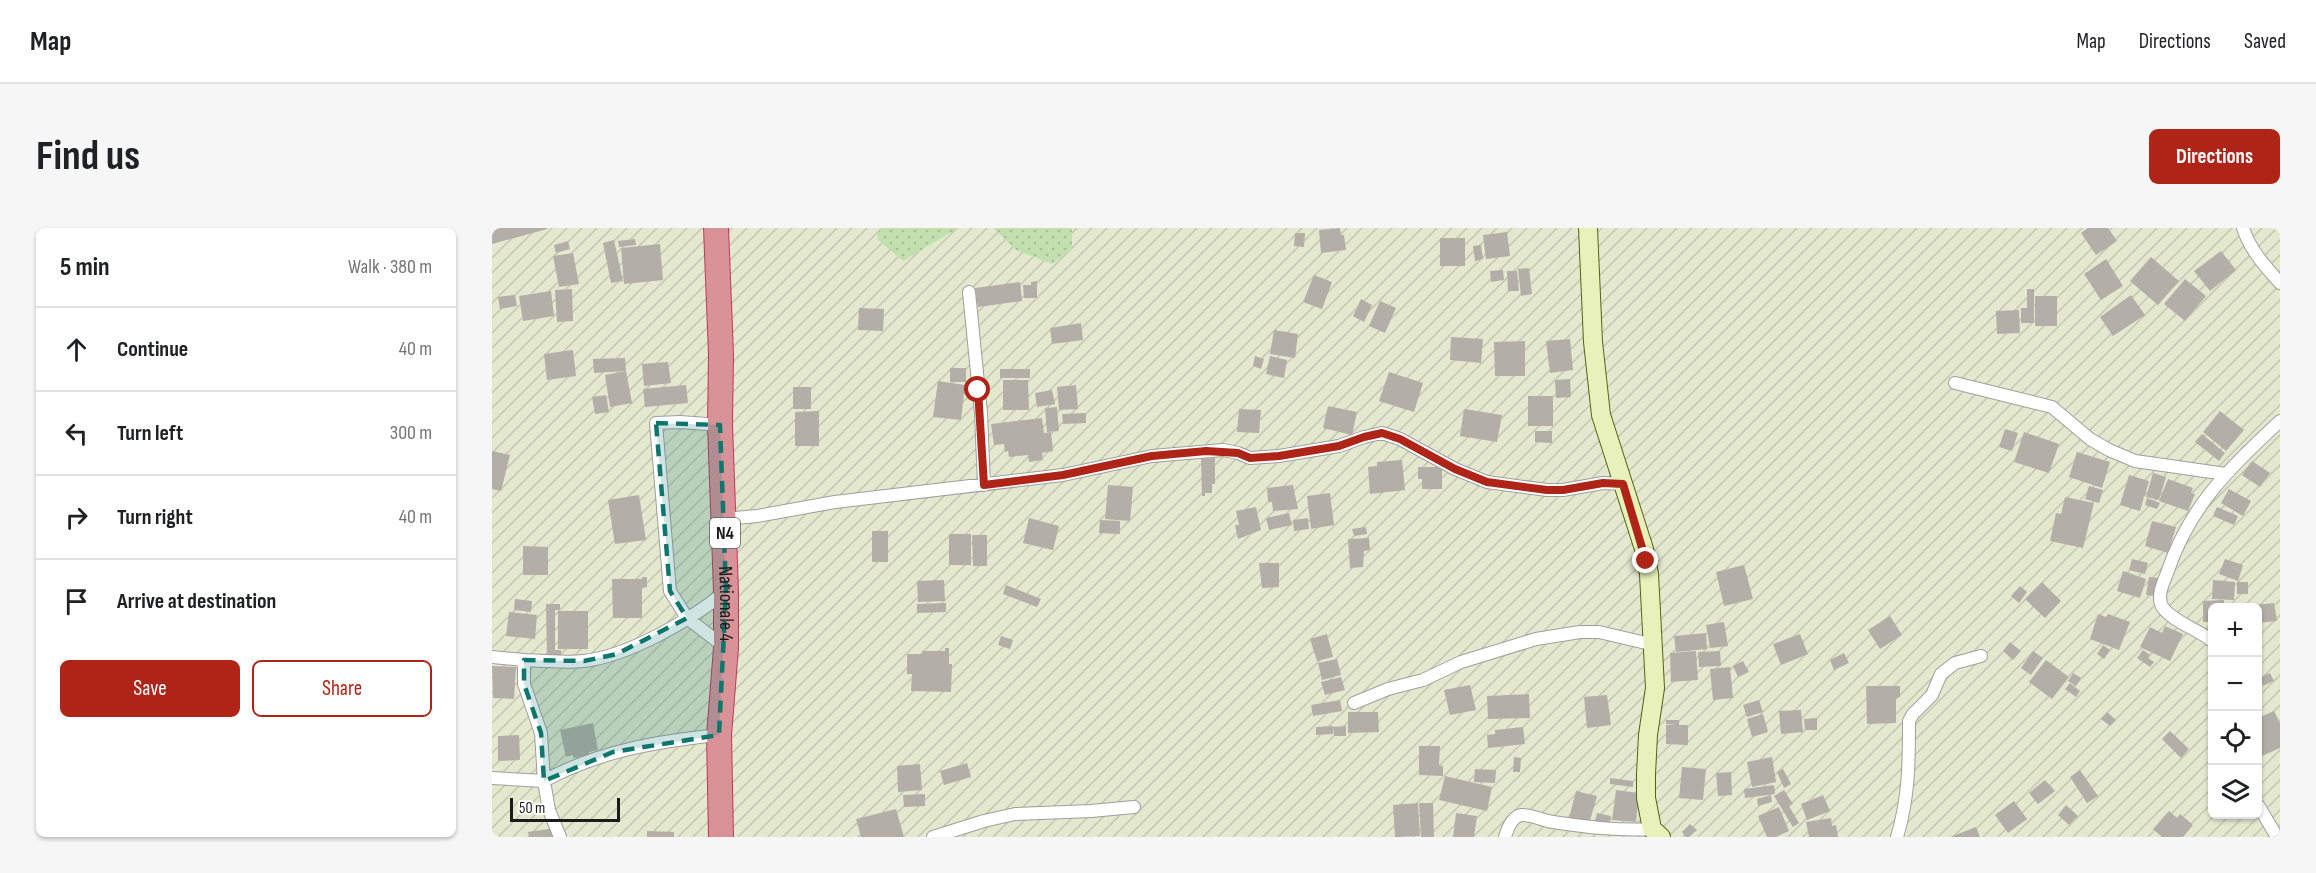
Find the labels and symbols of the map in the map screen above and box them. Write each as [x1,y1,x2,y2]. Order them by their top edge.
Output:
route start [964,376,990,402]
road number: N4 [710,518,740,548]
route end [1632,547,1658,573]
street label: Nationale 4 [713,566,738,642]
scale bar [510,795,620,822]

